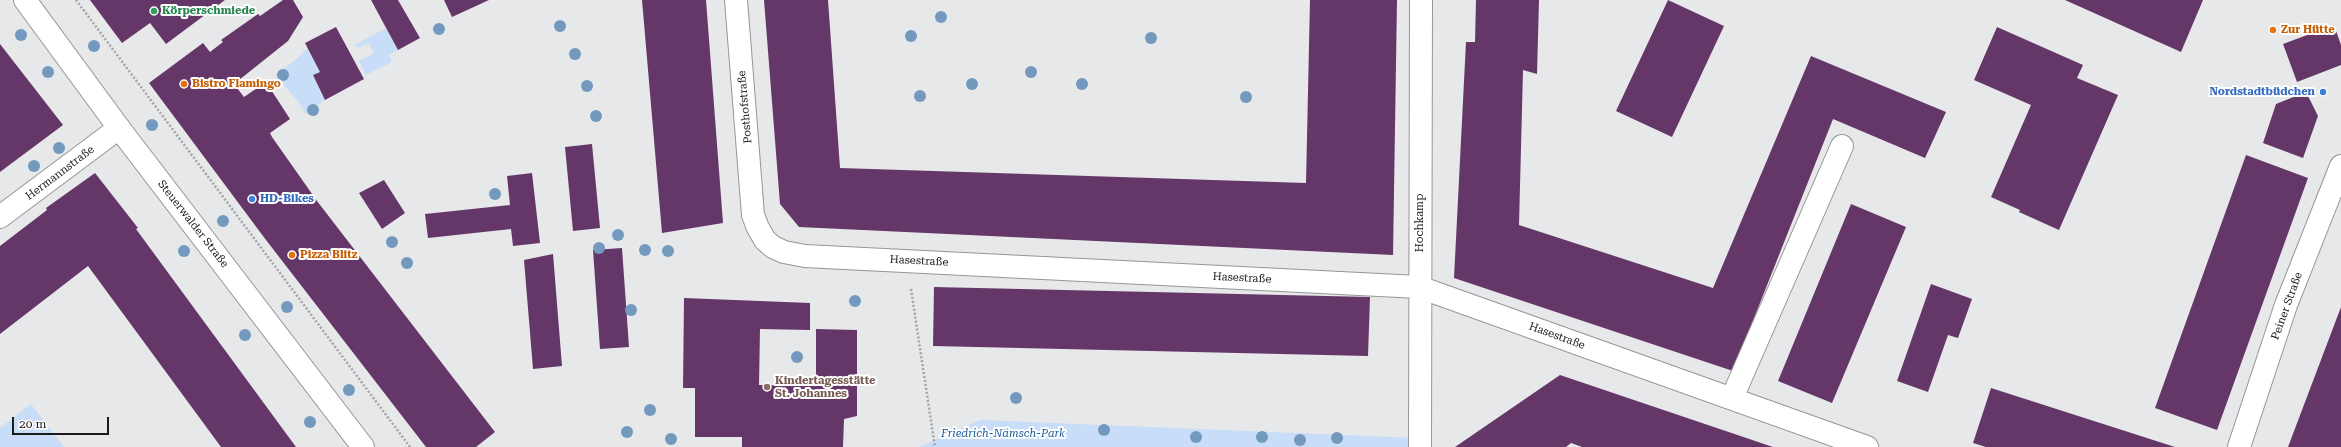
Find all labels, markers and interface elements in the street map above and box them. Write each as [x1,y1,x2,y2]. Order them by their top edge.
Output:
place label: Körperschmiede [162,4,255,18]
marker: Körperschmiede [149,6,159,16]
place label: Zur Hütte [2281,23,2335,37]
marker: Zur Hütte [2268,25,2278,35]
street label: Posthofstraße [735,70,755,144]
place label: Bistro Flamingo [192,77,281,91]
marker: Bistro Flamingo [179,79,189,89]
place label: Nordstadtbüdchen [2209,85,2315,99]
marker: Nordstadtbüdchen [2318,87,2328,97]
street label: Hermannstraße [23,143,97,203]
street label: Steuerwalder Straße [155,178,231,270]
place label: HD-Bikes [260,192,314,206]
marker: HD-Bikes [247,194,257,204]
street label: Hochkamp [1413,194,1427,252]
place label: Pizza Blitz [300,248,357,262]
marker: Pizza Blitz [287,250,297,260]
street label: Hasestraße [889,253,949,269]
street label: Hasestraße [1212,270,1272,286]
street label: Peiner Straße [2269,270,2305,342]
street label: Hasestraße [1527,320,1587,352]
place label: Kindertagesstätte St. Johannes [775,374,876,400]
marker: Kindertagesstätte St. Johannes [762,382,772,392]
scale bar [14,409,111,435]
text: 20 m [19,417,46,431]
park label: Friedrich-Nämsch-Park [941,427,1065,441]

